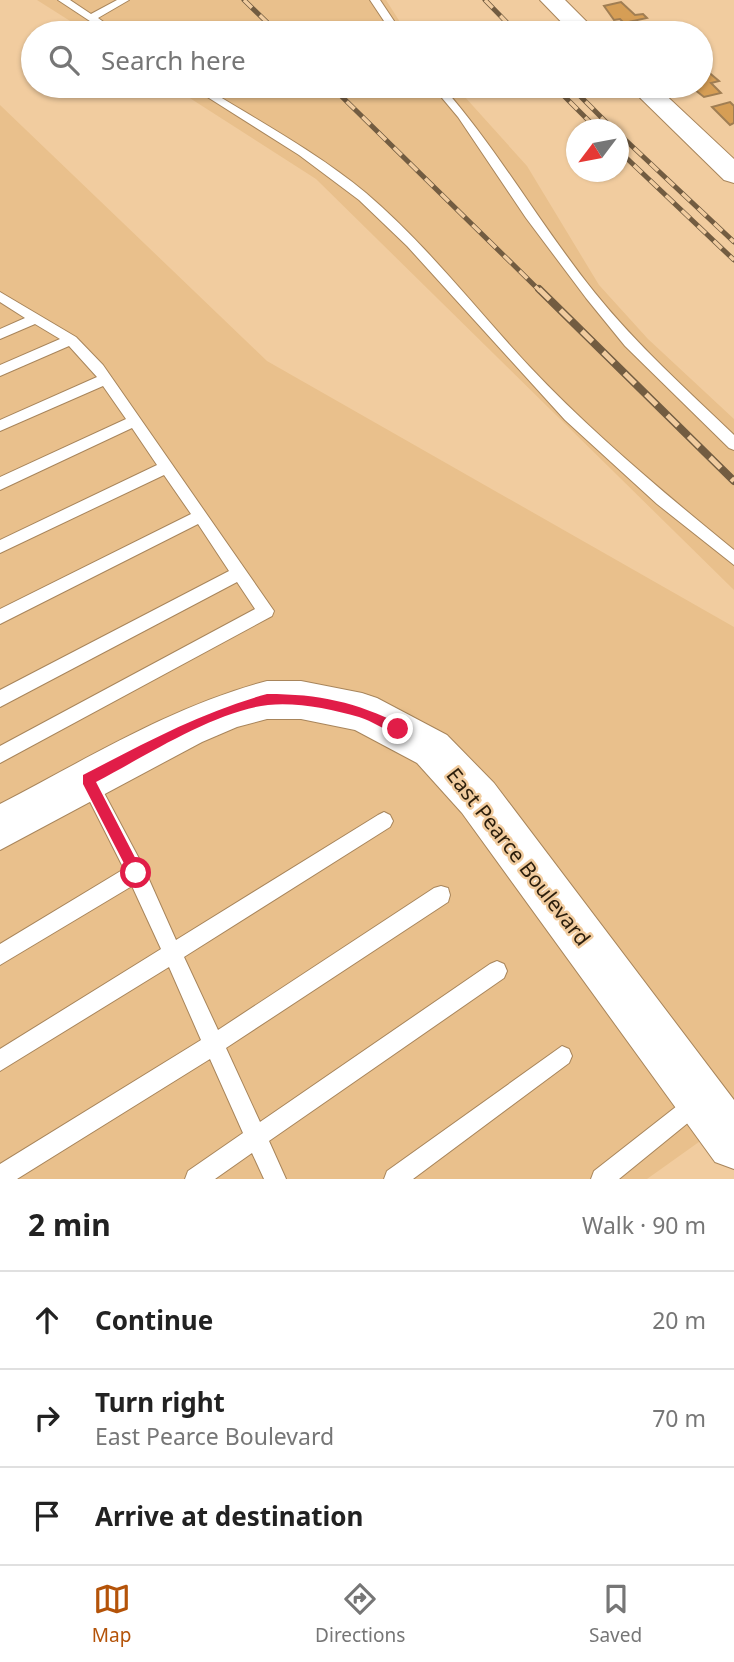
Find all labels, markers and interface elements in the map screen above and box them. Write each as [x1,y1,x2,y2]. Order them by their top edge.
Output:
search box [21,21,713,98]
icon: search [45,41,83,79]
text: Search here [101,42,246,78]
north arrow [566,119,629,182]
route end [382,713,413,744]
street label: East Pearce Boulevard [441,762,597,951]
route start [120,857,151,888]
text: 2 min [28,1204,111,1245]
text: Walk · 90 m [582,1209,706,1241]
icon: ahead [28,1301,66,1339]
text: Continue [95,1302,213,1338]
text: 20 m [652,1304,706,1336]
text: Turn right [95,1384,225,1420]
icon: right [28,1399,66,1437]
text: 70 m [652,1402,706,1434]
text: East Pearce Boulevard [95,1420,334,1452]
icon: arrive [28,1497,66,1535]
text: Arrive at destination [95,1498,364,1534]
tab: Map [92,1580,131,1648]
tab: Directions [315,1580,405,1648]
tab: Saved [589,1580,642,1648]

